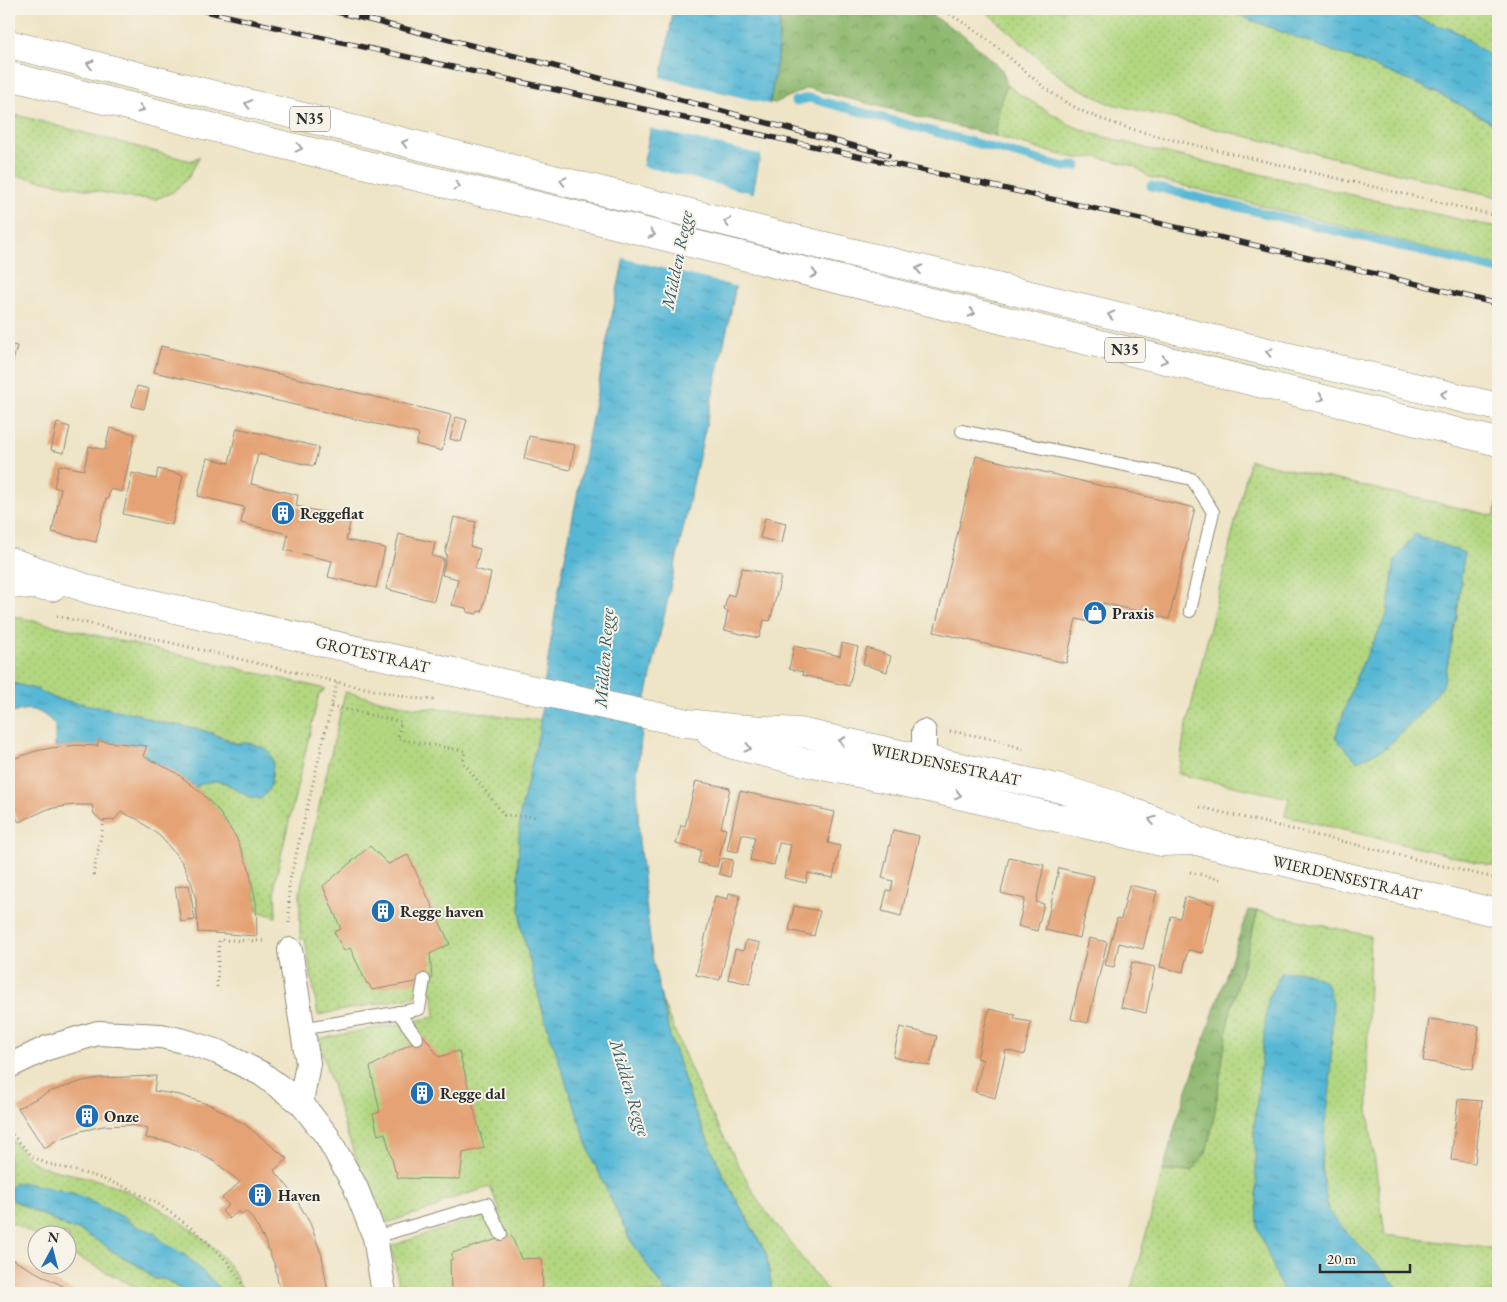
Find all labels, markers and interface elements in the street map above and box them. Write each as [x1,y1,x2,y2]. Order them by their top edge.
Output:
one-way arrow [86,60,94,70]
one-way arrow [243,99,252,110]
one-way arrow [136,103,145,114]
road number: N35 [290,106,330,132]
one-way arrow [402,138,410,148]
one-way arrow [294,142,303,153]
one-way arrow [559,176,568,187]
one-way arrow [452,180,461,191]
water label: Midden Regge [655,208,698,312]
one-way arrow [723,217,732,228]
one-way arrow [648,228,657,239]
one-way arrow [914,264,923,275]
one-way arrow [809,268,818,279]
one-way arrow [967,307,976,318]
one-way arrow [1107,310,1116,321]
road number: N35 [1105,338,1145,362]
one-way arrow [1265,347,1274,358]
one-way arrow [1159,354,1168,365]
one-way arrow [1440,389,1449,400]
one-way arrow [1317,393,1325,403]
building icon: Reggeflat [270,500,296,526]
place label: Reggeflat [300,503,364,524]
shop icon: Praxis [1082,600,1108,626]
place label: Praxis [1112,603,1154,624]
water label: Midden Regge [588,606,620,710]
street label: GROTESTRAAT [314,631,432,678]
one-way arrow [838,736,847,747]
street label: WIERDENSESTRAAT [869,738,1023,791]
one-way arrow [743,742,752,753]
one-way arrow [953,789,962,800]
one-way arrow [1148,816,1157,826]
street label: WIERDENSESTRAAT [1270,850,1424,905]
building icon: Regge haven [370,898,396,924]
place label: Regge haven [400,901,484,922]
water label: Midden Regge [604,1036,656,1140]
building icon: Regge dal [409,1080,435,1106]
place label: Regge dal [440,1083,506,1104]
building icon: Onze [74,1103,100,1129]
place label: Onze [104,1106,139,1127]
building icon: Haven [247,1182,273,1208]
place label: Haven [278,1185,321,1206]
north arrow [28,1224,78,1274]
text: N [47,1227,61,1247]
scale bar [1320,1242,1410,1274]
text: 20 m [1327,1249,1356,1268]

